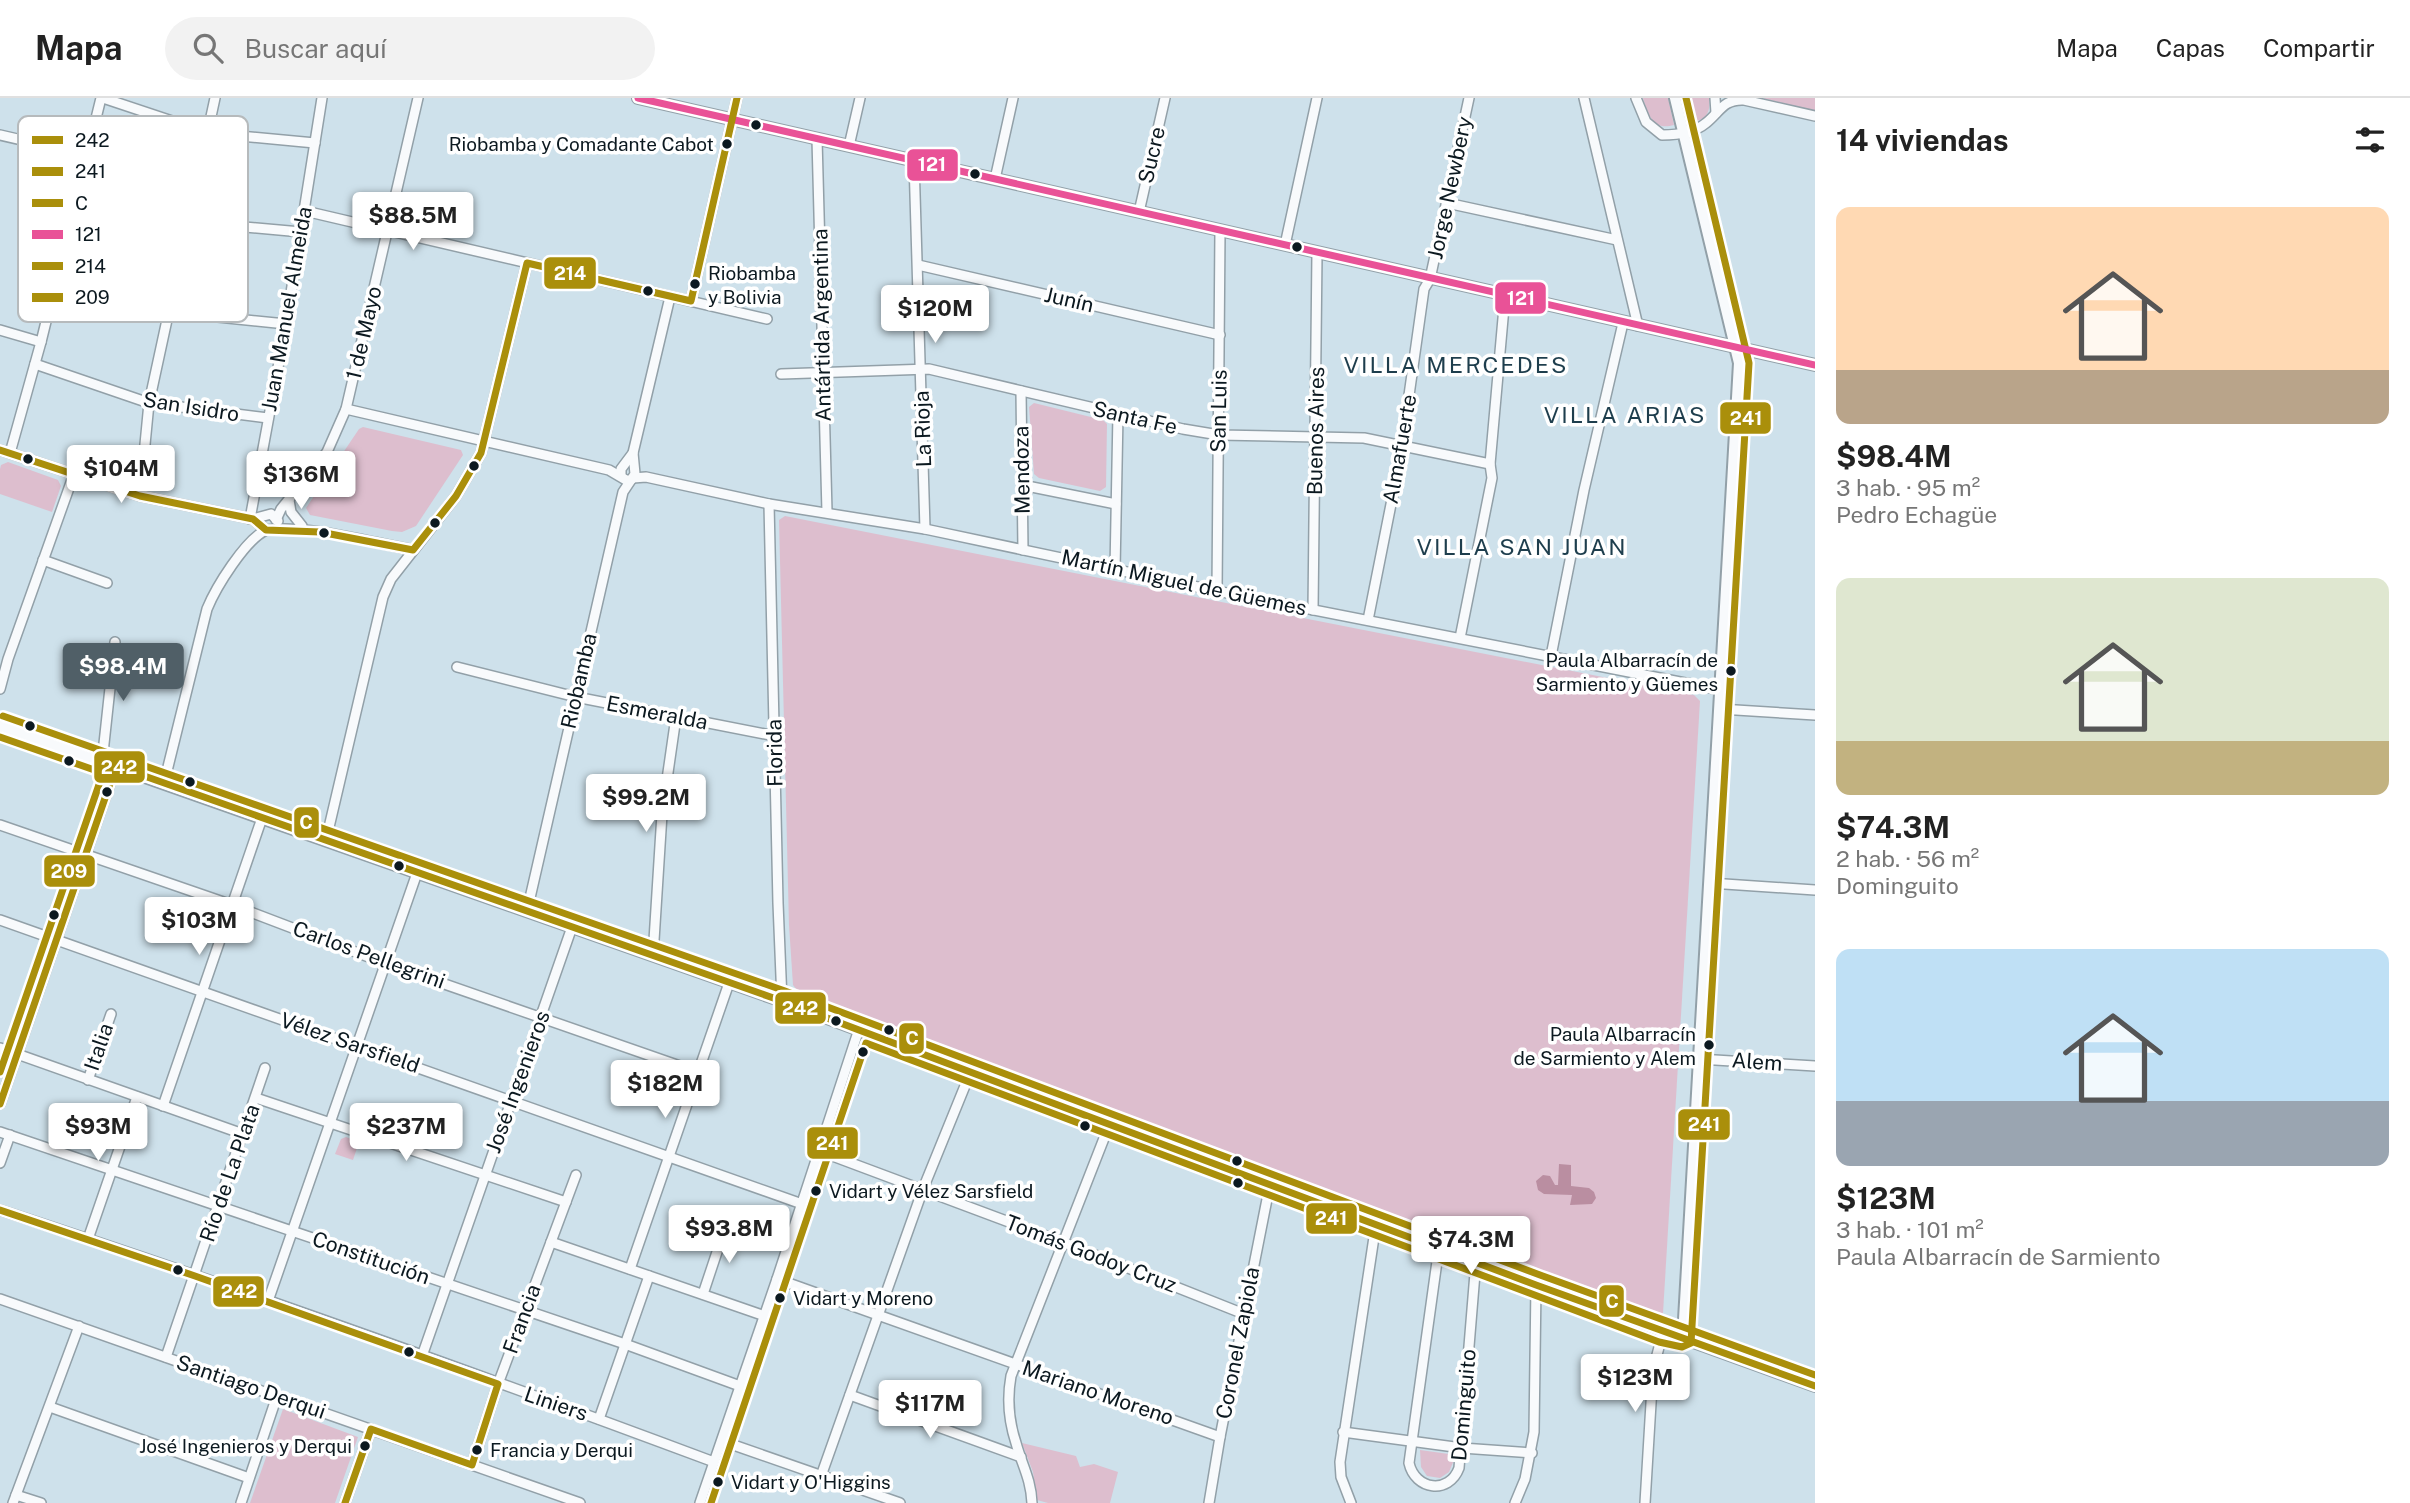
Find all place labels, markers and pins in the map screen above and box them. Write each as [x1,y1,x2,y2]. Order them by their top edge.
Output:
unlabelled marker [749,118,763,132]
place label: Riobamba y Comadante Cabot [449,133,714,155]
marker: Riobamba y Comadante Cabot [720,137,734,151]
unlabelled marker [968,167,982,181]
pin: $88.5M [356,192,470,252]
unlabelled marker [1290,240,1304,254]
place label: Riobamba y Bolivia [708,262,796,308]
marker: Riobamba y Bolivia [688,277,702,291]
unlabelled marker [641,284,655,298]
pin: $120M [886,286,984,345]
pin: $104M [72,446,170,505]
unlabelled marker [21,452,35,466]
pin: $136M [252,452,350,511]
unlabelled marker [467,459,481,473]
unlabelled marker [428,516,442,530]
unlabelled marker [317,526,331,540]
pin: $98.4M [66,644,180,703]
place label: Paula Albarracín de Sarmiento y Güemes [1536,649,1718,695]
marker: Paula Albarracín de Sarmiento y Güemes [1724,664,1738,678]
unlabelled marker [23,719,37,733]
unlabelled marker [62,754,76,768]
pin: $99.2M [589,774,703,834]
unlabelled marker [183,775,197,789]
unlabelled marker [100,785,114,799]
unlabelled marker [392,859,406,873]
pin: $103M [150,898,248,957]
unlabelled marker [47,908,61,922]
unlabelled marker [829,1014,843,1028]
unlabelled marker [882,1023,896,1037]
place label: Paula Albarracín de Sarmiento y Alem [1513,1023,1696,1069]
marker: Paula Albarracín de Sarmiento y Alem [1702,1038,1716,1052]
unlabelled marker [856,1045,870,1059]
pin: $182M [616,1060,714,1120]
pin: $93M [57,1104,139,1163]
pin: $237M [357,1104,455,1163]
unlabelled marker [1078,1119,1092,1133]
unlabelled marker [1230,1154,1244,1168]
unlabelled marker [1231,1176,1245,1190]
place label: Vidart y Vélez Sarsfield [829,1180,1033,1202]
marker: Vidart y Vélez Sarsfield [809,1184,823,1198]
pin: $93.8M [672,1206,786,1265]
pin: $74.3M [1414,1216,1528,1276]
unlabelled marker [171,1263,185,1277]
place label: Vidart y Moreno [793,1287,933,1309]
marker: Vidart y Moreno [773,1291,787,1305]
unlabelled marker [402,1345,416,1359]
pin: $123M [1586,1354,1684,1414]
pin: $117M [881,1380,979,1440]
place label: José Ingenieros y Derqui [139,1435,352,1457]
marker: José Ingenieros y Derqui [358,1439,372,1453]
place label: Francia y Derqui [490,1439,633,1461]
marker: Francia y Derqui [470,1443,484,1457]
place label: Vidart y O'Higgins [731,1471,891,1493]
marker: Vidart y O'Higgins [711,1475,725,1489]

